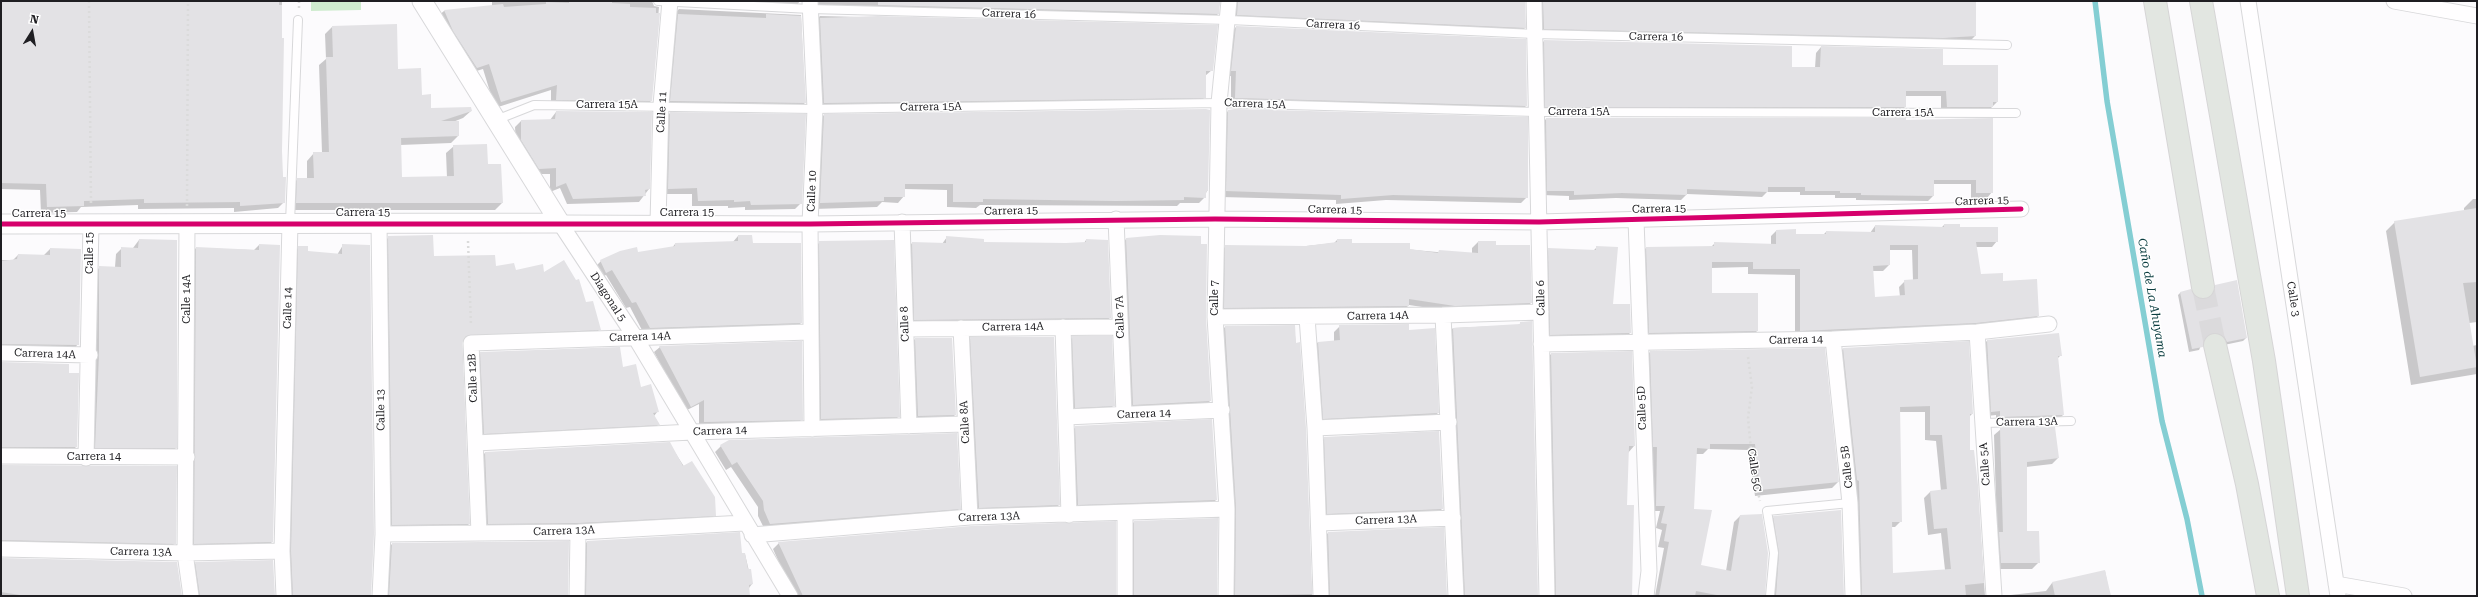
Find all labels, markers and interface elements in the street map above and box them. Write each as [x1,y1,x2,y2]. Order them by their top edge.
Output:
street label: Carrera 16 [982,6,1036,22]
north arrow [12,12,52,52]
text: N [29,13,40,27]
street label: Carrera 16 [1306,17,1360,33]
street label: Carrera 16 [1629,30,1683,44]
street label: Calle 11 [654,91,670,133]
street label: Carrera 15A [1224,96,1286,112]
street label: Carrera 15A [576,98,638,112]
street label: Carrera 15A [900,100,962,114]
street label: Carrera 15A [1548,105,1610,119]
street label: Carrera 15A [1872,106,1934,120]
street label: Calle 10 [805,170,819,212]
street label: Carrera 15 [1955,193,2009,209]
street label: Carrera 15 [1632,202,1686,216]
street label: Carrera 15 [1308,203,1362,217]
street label: Carrera 15 [984,204,1038,218]
street label: Carrera 15 [336,206,390,220]
street label: Carrera 15 [660,206,714,220]
street label: Carrera 15 [12,207,66,221]
street label: Calle 15 [83,232,97,274]
water label: Caño de La Ahuyama [2134,237,2170,359]
street label: Diagonal 5 [587,270,629,324]
street label: Calle 14A [180,274,194,324]
street label: Calle 7 [1208,280,1222,316]
street label: Calle 6 [1534,280,1548,316]
street label: Calle 3 [2284,280,2302,318]
street label: Calle 14 [281,287,295,329]
street label: Calle 7A [1113,295,1127,339]
street label: Calle 8 [898,306,912,342]
street label: Carrera 14A [1347,309,1409,323]
street label: Carrera 14A [982,320,1044,334]
street label: Carrera 14A [609,329,671,345]
street label: Carrera 14 [1769,333,1823,347]
street label: Carrera 14A [14,346,76,362]
street label: Calle 12B [466,353,480,403]
street label: Calle 5D [1635,386,1649,430]
street label: Calle 13 [374,389,388,431]
street label: Calle 8A [957,400,973,444]
street label: Carrera 14 [1117,406,1171,422]
street label: Carrera 13A [1996,415,2058,429]
street label: Carrera 14 [693,423,747,439]
street label: Calle 5A [1977,442,1993,486]
street label: Calle 5B [1838,445,1856,489]
street label: Calle 5C [1744,448,1764,492]
street label: Carrera 14 [67,450,121,464]
street label: Carrera 13A [958,509,1020,525]
street label: Carrera 13A [1355,512,1417,528]
street label: Carrera 13A [533,523,595,539]
street label: Carrera 13A [110,545,172,559]

